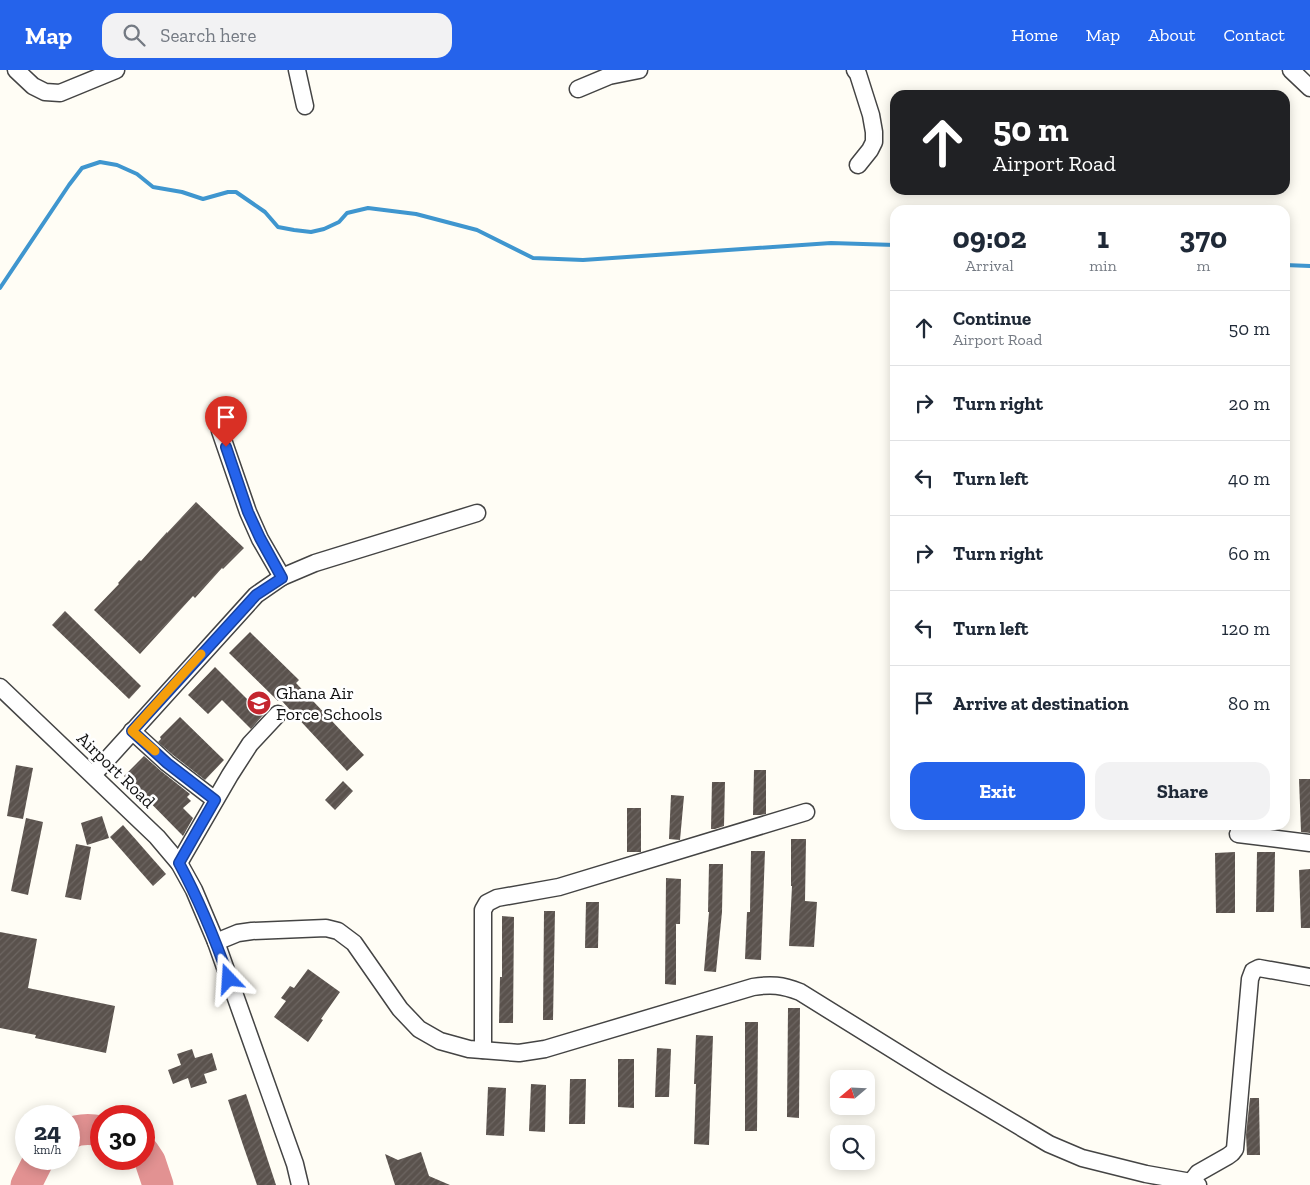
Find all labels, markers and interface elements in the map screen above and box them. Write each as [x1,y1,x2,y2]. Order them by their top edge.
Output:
search box [102,13,452,58]
text: Map [25,21,72,50]
icon: search [120,21,148,49]
text: Search here [160,24,257,47]
text: Home [1011,24,1058,46]
text: Map [1086,24,1120,46]
text: About [1148,24,1195,46]
text: Contact [1223,24,1285,46]
text: 50 m [993,108,1069,150]
icon: ahead [910,110,975,175]
text: Airport Road [993,150,1116,177]
text: 09:02 [953,220,1027,256]
text: 1 [1097,220,1109,256]
text: 370 [1179,220,1227,256]
text: Arrival [966,256,1014,275]
text: min [1089,256,1117,275]
text: m [1196,256,1210,275]
text: Continue [953,307,1031,330]
icon: ahead [910,314,938,342]
text: 50 m [1229,317,1270,340]
text: Airport Road [953,330,1042,349]
icon: right [910,389,938,417]
text: Turn right [953,392,1043,415]
text: 20 m [1229,392,1270,415]
pin [205,396,247,447]
icon: arrive [212,403,240,431]
icon: left [910,464,938,492]
text: Turn left [953,467,1028,490]
text: 40 m [1228,467,1270,490]
icon: right [910,539,938,567]
text: Turn right [953,542,1043,565]
text: 60 m [1228,542,1270,565]
icon: left [910,614,938,642]
text: Turn left [953,617,1028,640]
text: 120 m [1221,617,1270,640]
place label: Ghana Air Force Schools [276,682,383,725]
icon: arrive [910,689,938,717]
school or university icon: Ghana Air Force Schools [246,690,272,716]
text: Arrive at destination [953,692,1129,715]
text: 80 m [1228,692,1270,715]
street label: Airport Road [72,727,160,813]
button: Exit [910,762,1085,820]
button: Share [1095,762,1270,820]
position arrow [202,952,254,1004]
north arrow [830,1070,875,1115]
map controls [830,1070,875,1170]
speed limit sign: 30 [90,1105,155,1170]
text: 24 [34,1116,61,1146]
button: search [830,1125,875,1170]
text: km/h [34,1143,61,1157]

